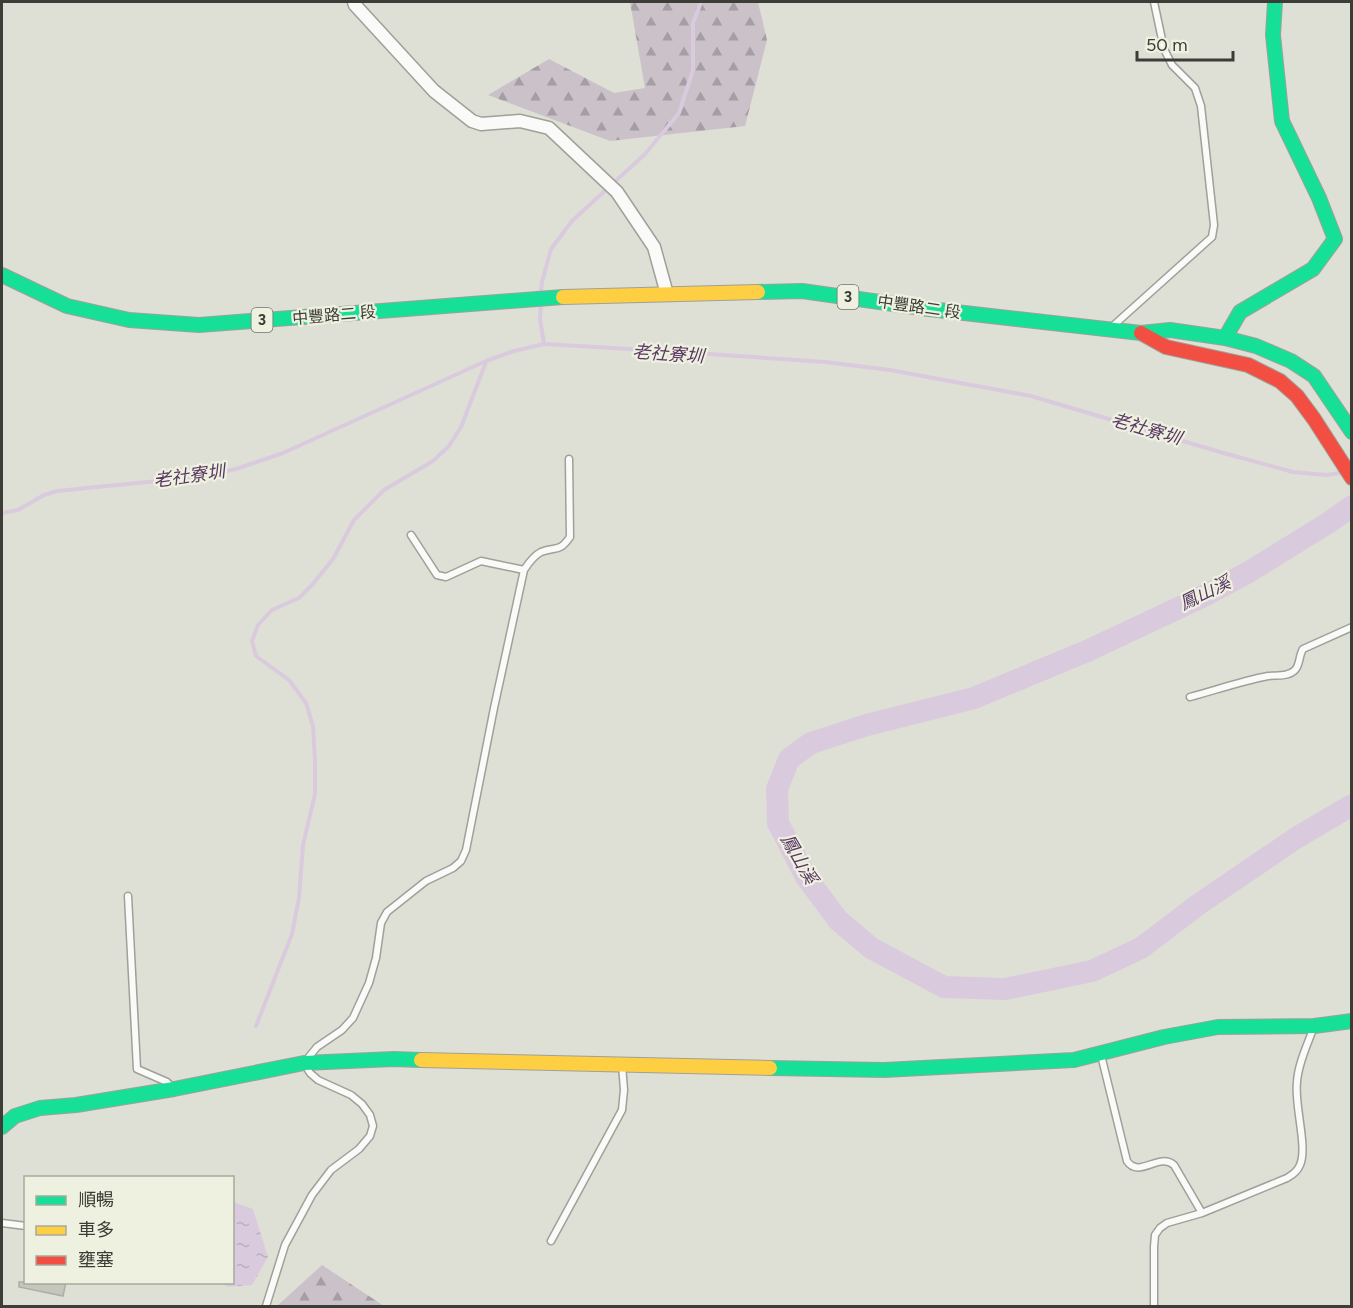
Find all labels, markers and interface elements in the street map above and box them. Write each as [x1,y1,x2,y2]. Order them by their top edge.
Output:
scale bar [1137,24,1233,62]
text: 50 m [1146,34,1188,56]
road number: 3 [838,285,858,309]
street label: 中豐路二 段 [876,292,962,322]
street label: 中豐路二 段 [291,302,377,328]
road number: 3 [252,308,272,332]
water label: 老社寮圳 [631,341,708,368]
water label: 老社寮圳 [1108,409,1187,450]
water label: 老社寮圳 [152,460,229,492]
water label: 鳳山溪 [1176,570,1237,615]
water label: 鳳山溪 [776,830,824,890]
legend [24,1176,234,1284]
text: 順暢 [78,1189,114,1211]
text: 車多 [78,1219,114,1241]
text: 壅塞 [78,1249,114,1271]

